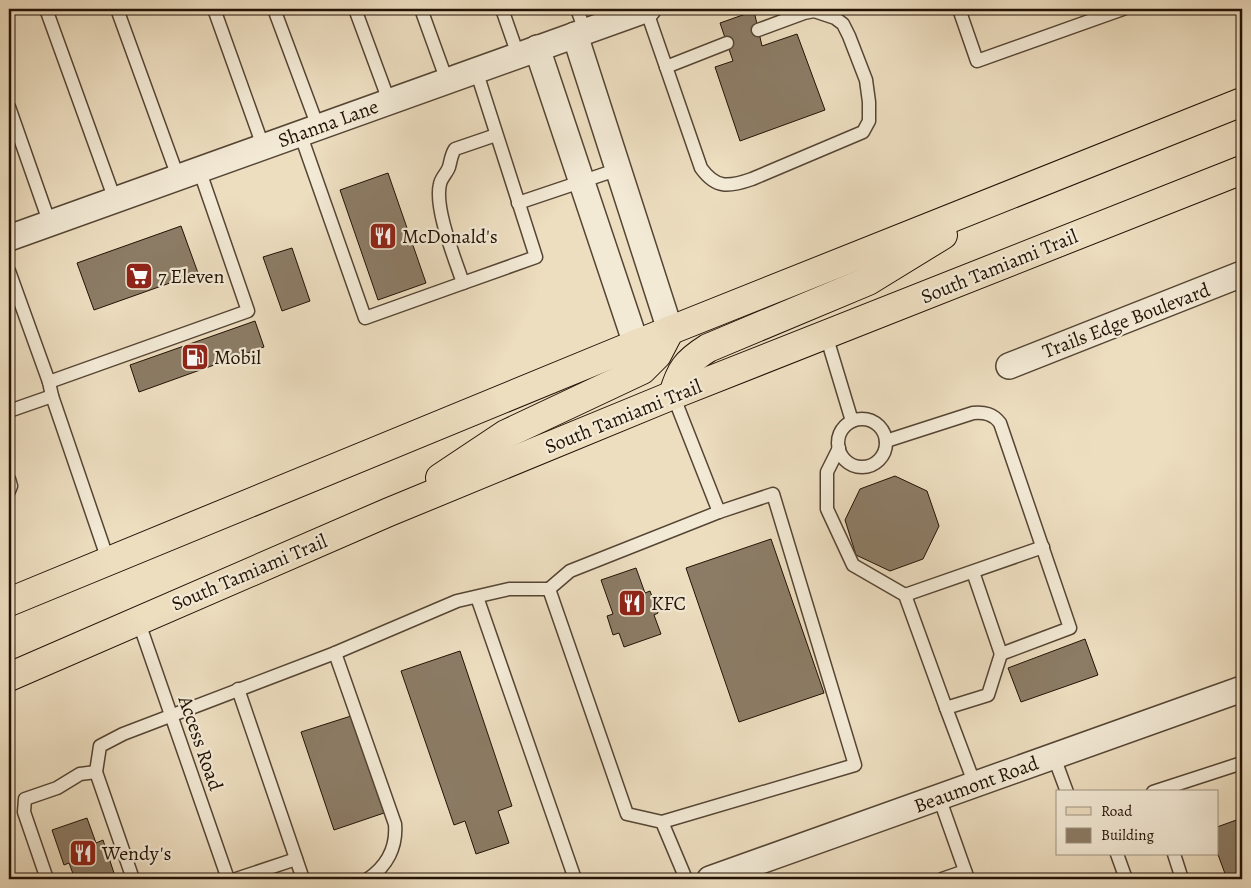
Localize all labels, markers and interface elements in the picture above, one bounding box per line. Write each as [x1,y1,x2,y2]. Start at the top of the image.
street label: Shanna Lane [274,93,382,154]
restaurant icon: McDonald's [368,221,398,251]
place label: McDonald's [402,223,498,250]
street label: South Tamiami Trail [917,223,1082,310]
supermarket icon: 7 Eleven [124,261,154,291]
place label: 7 Eleven [158,263,225,290]
street label: Trails Edge Boulevard [1039,276,1214,365]
fuel station icon: Mobil [180,342,210,372]
place label: Mobil [214,344,261,371]
street label: South Tamiami Trail [541,373,706,460]
street label: South Tamiami Trail [167,527,331,617]
restaurant icon: KFC [617,588,647,618]
place label: KFC [651,590,686,617]
street label: Access Road [171,691,229,794]
street label: Beaumont Road [910,749,1042,819]
legend [1056,790,1218,856]
text: Road [1101,801,1133,821]
text: Building [1101,825,1154,845]
restaurant icon: Wendy's [68,838,98,868]
place label: Wendy's [101,840,171,867]

